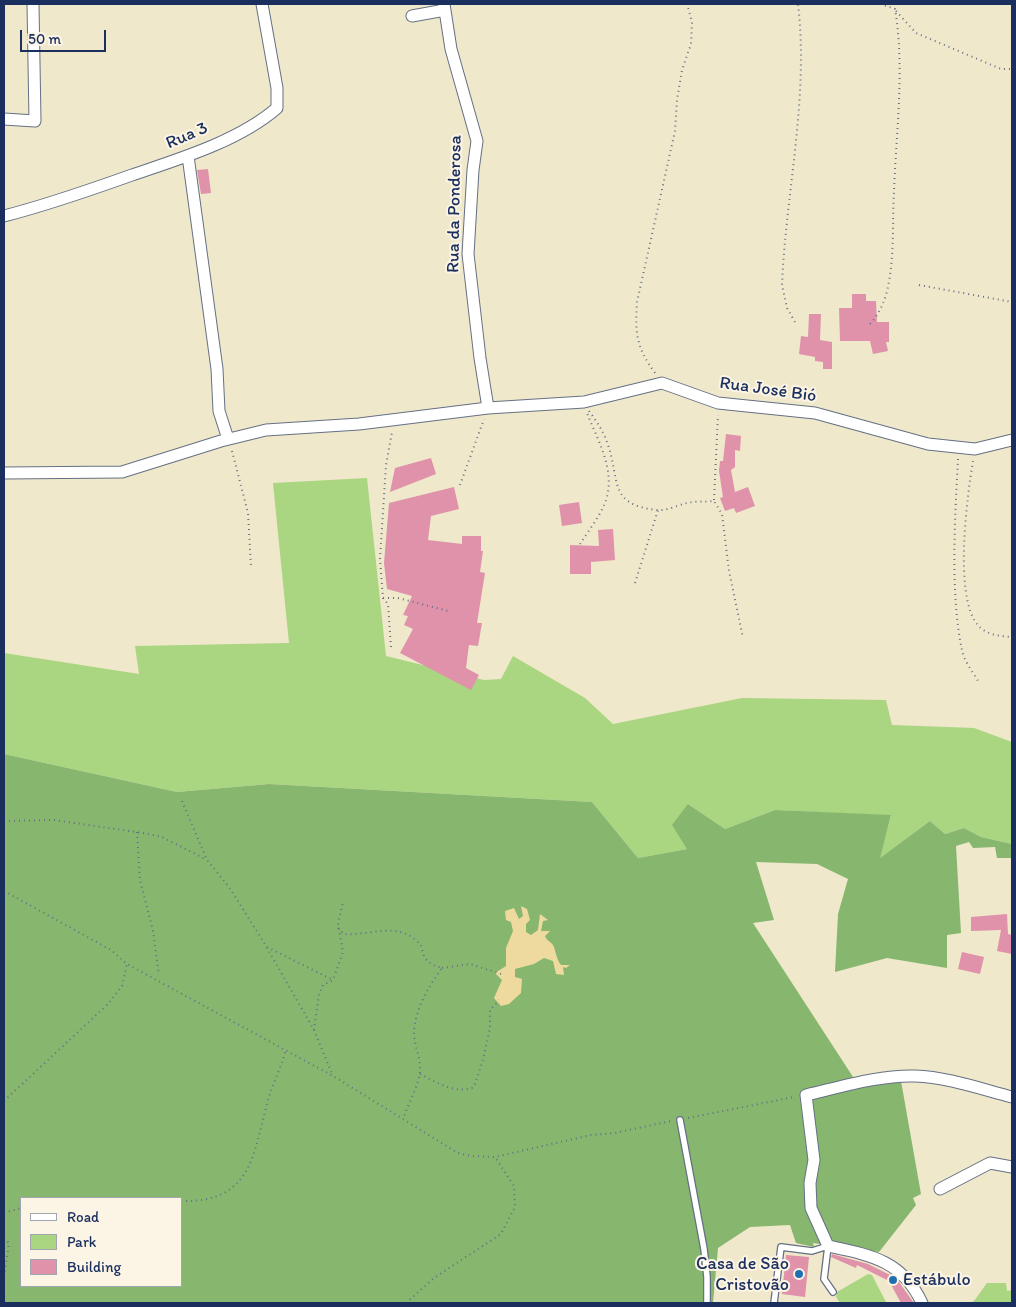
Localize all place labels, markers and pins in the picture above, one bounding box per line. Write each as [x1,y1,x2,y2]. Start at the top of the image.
place label: Casa de São Cristovão [696,1253,789,1296]
marker: Casa de São Cristovão [793,1268,805,1280]
place label: Estábulo [903,1269,971,1291]
marker: Estábulo [887,1274,899,1286]

